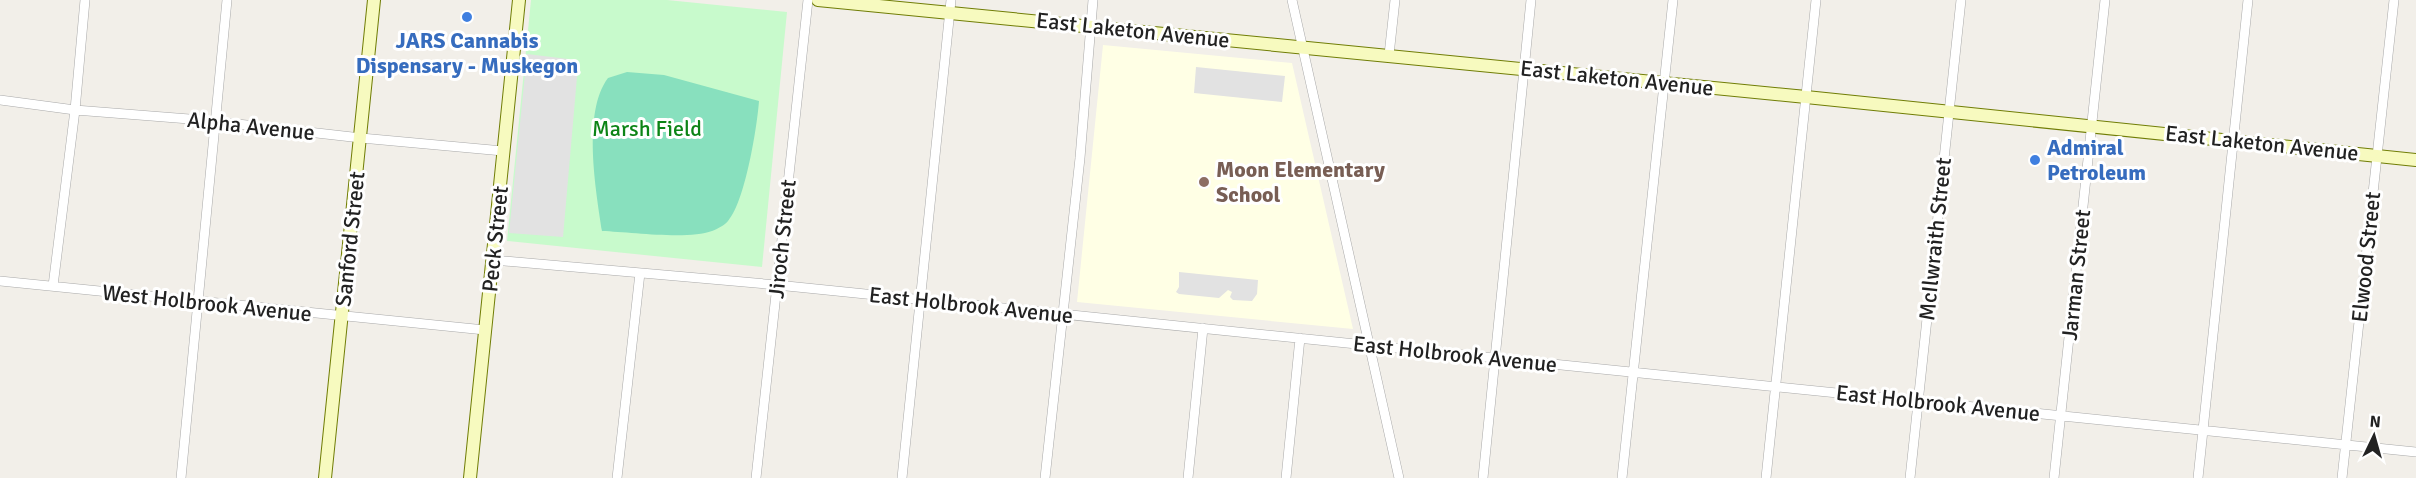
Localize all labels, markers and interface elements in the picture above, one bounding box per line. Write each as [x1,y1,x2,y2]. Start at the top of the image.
street label: East Laketon Avenue [1035,6,1231,54]
marker: JARS Cannabis Dispensary - Muskegon [460,10,474,24]
place label: JARS Cannabis Dispensary - Muskegon [356,27,578,79]
street label: East Laketon Avenue [1519,54,1715,102]
street label: Alpha Avenue [186,106,316,146]
park label: Marsh Field [592,115,702,142]
street label: East Laketon Avenue [2164,119,2360,167]
place label: Admiral Petroleum [2047,134,2146,186]
marker: Admiral Petroleum [2028,153,2042,167]
place label: Moon Elementary School [1216,156,1385,208]
street label: McIlwraith Street [1913,156,1957,322]
street label: Sanford Street [329,170,371,308]
marker: Moon Elementary School [1197,175,1211,189]
street label: Jiroch Street [762,178,802,300]
street label: Peck Street [476,184,514,293]
street label: Elwood Street [2346,190,2386,324]
street label: Jarman Street [2056,208,2096,342]
street label: West Holbrook Avenue [101,279,313,327]
street label: East Holbrook Avenue [868,281,1074,329]
street label: East Holbrook Avenue [1352,330,1558,378]
street label: East Holbrook Avenue [1835,379,2041,427]
north arrow [2344,406,2404,466]
text: N [2369,412,2382,433]

